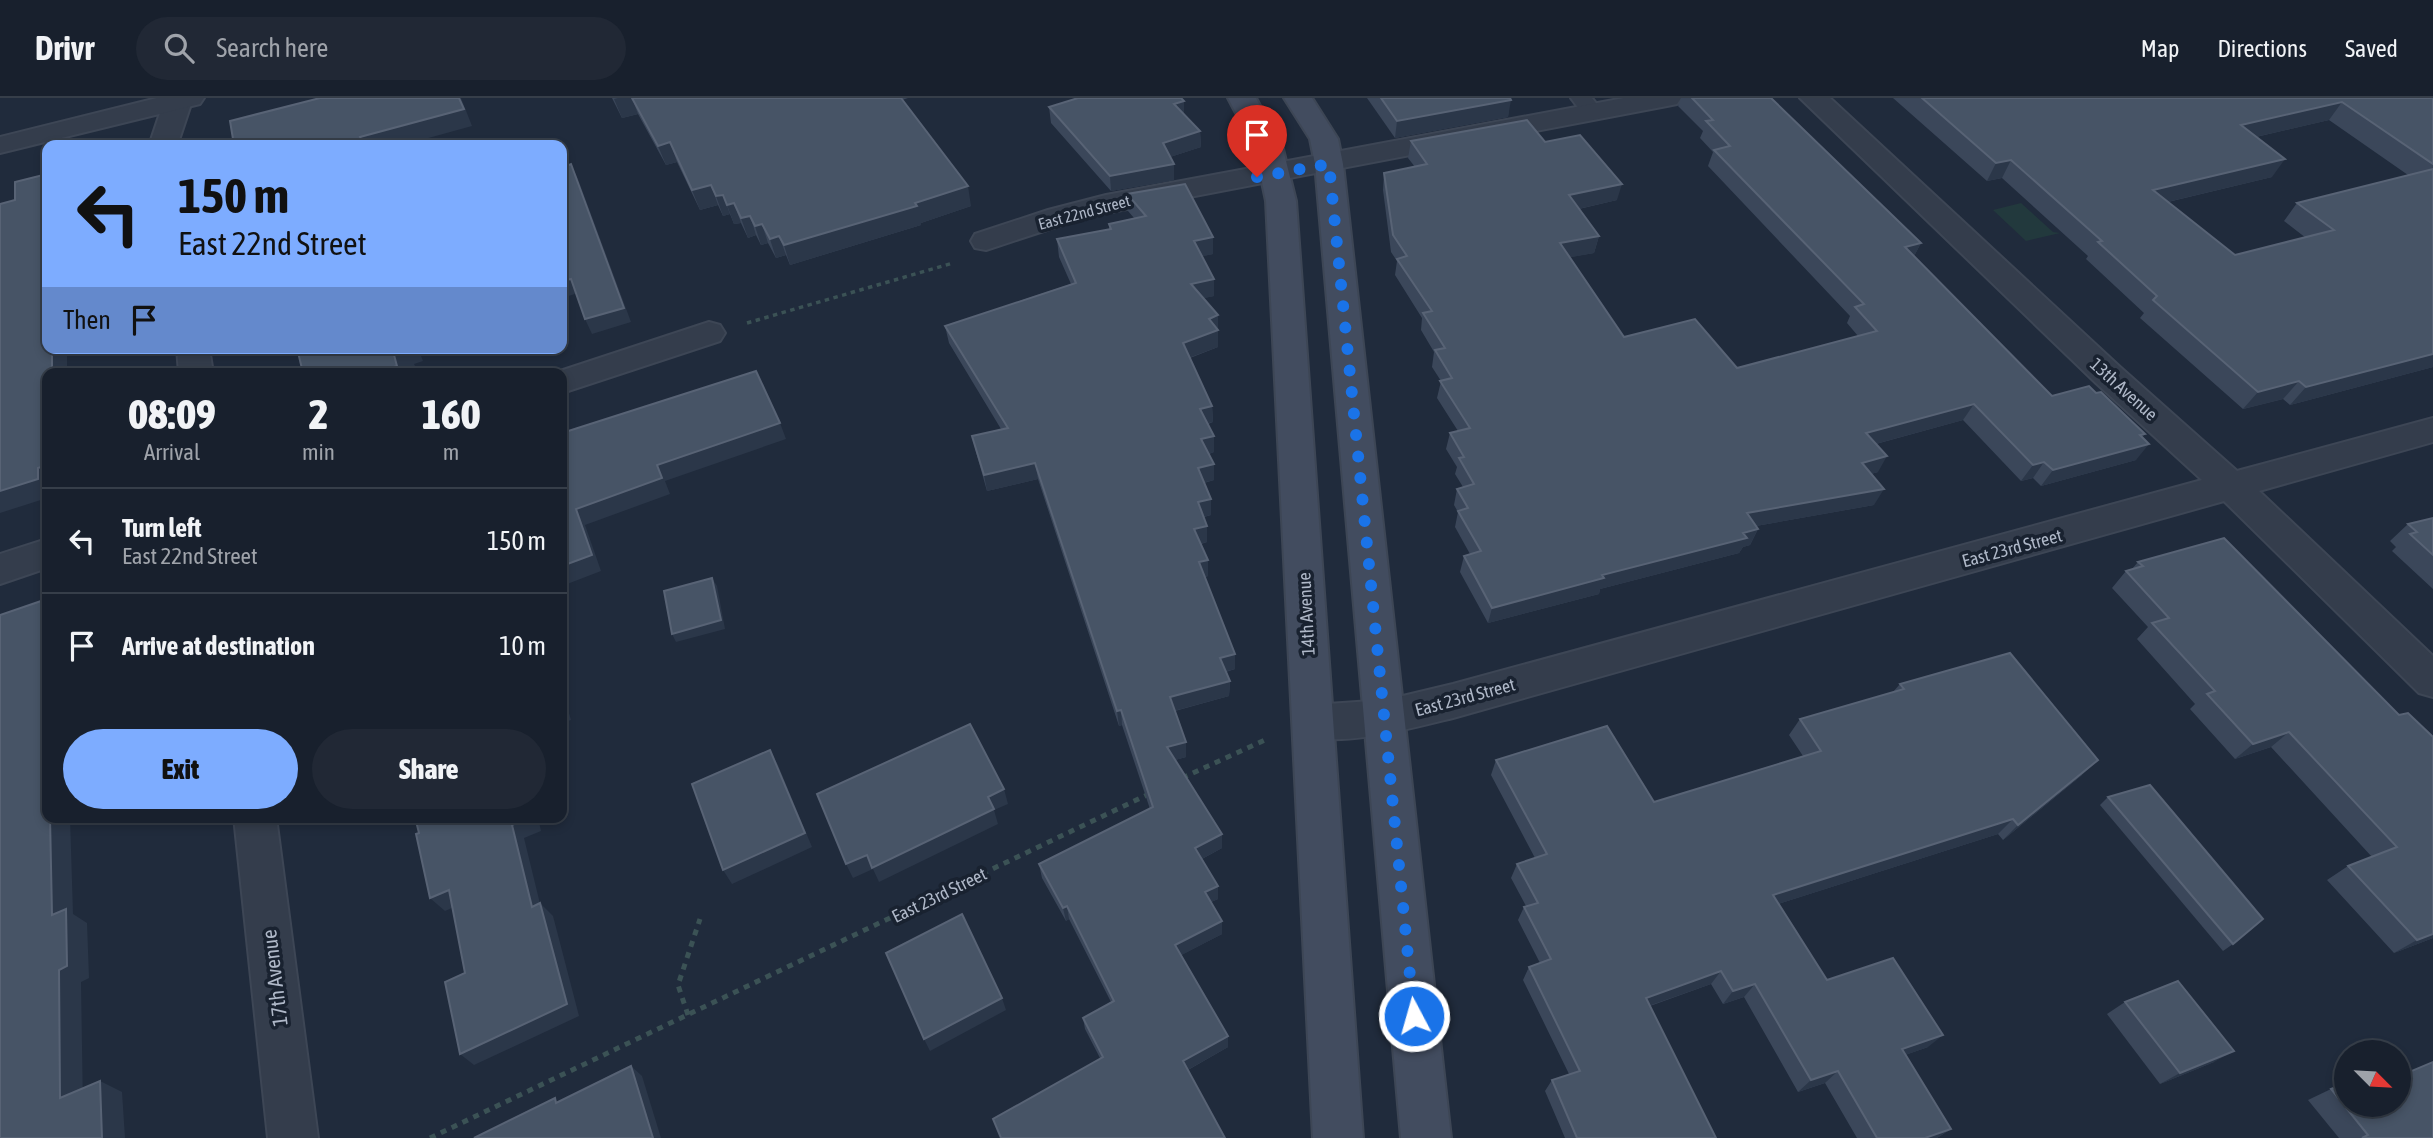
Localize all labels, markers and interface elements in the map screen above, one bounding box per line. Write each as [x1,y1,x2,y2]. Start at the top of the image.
search box [136,17,626,80]
text: Drivr [35,29,94,67]
icon: search [160,29,198,67]
text: Search here [216,33,328,63]
text: Map [2141,35,2179,62]
text: Directions [2217,35,2307,62]
text: Saved [2345,35,2398,62]
pin [1227,105,1287,177]
icon: arrive [1238,116,1276,154]
text: 150 m [178,167,289,223]
icon: left [63,168,154,259]
street label: East 22nd Street [1036,191,1132,233]
text: East 22nd Street [178,225,367,262]
icon: arrive [125,301,163,339]
text: Then [63,305,111,335]
street label: 13th Avenue [2086,353,2162,425]
text: 08:09 [128,390,216,438]
text: 2 [309,390,328,438]
text: 160 [421,390,481,438]
text: Arrival [144,439,200,465]
text: min [302,439,335,465]
text: m [443,439,459,465]
text: Turn left [122,513,202,543]
icon: left [63,522,101,560]
street label: East 23rd Street [1960,525,2064,571]
text: 150 m [487,526,546,556]
text: East 22nd Street [122,543,258,569]
street label: 14th Avenue [1293,572,1319,656]
icon: arrive [63,627,101,665]
text: Arrive at destination [122,631,315,661]
text: 10 m [499,631,546,661]
street label: East 23rd Street [1413,674,1517,720]
button: Exit [63,729,298,809]
button: Share [312,729,546,809]
street label: East 23rd Street [888,863,990,927]
street label: 17th Avenue [256,928,292,1028]
position arrow [1377,979,1451,1053]
north arrow [2334,1040,2412,1116]
map controls [2334,1040,2411,1117]

